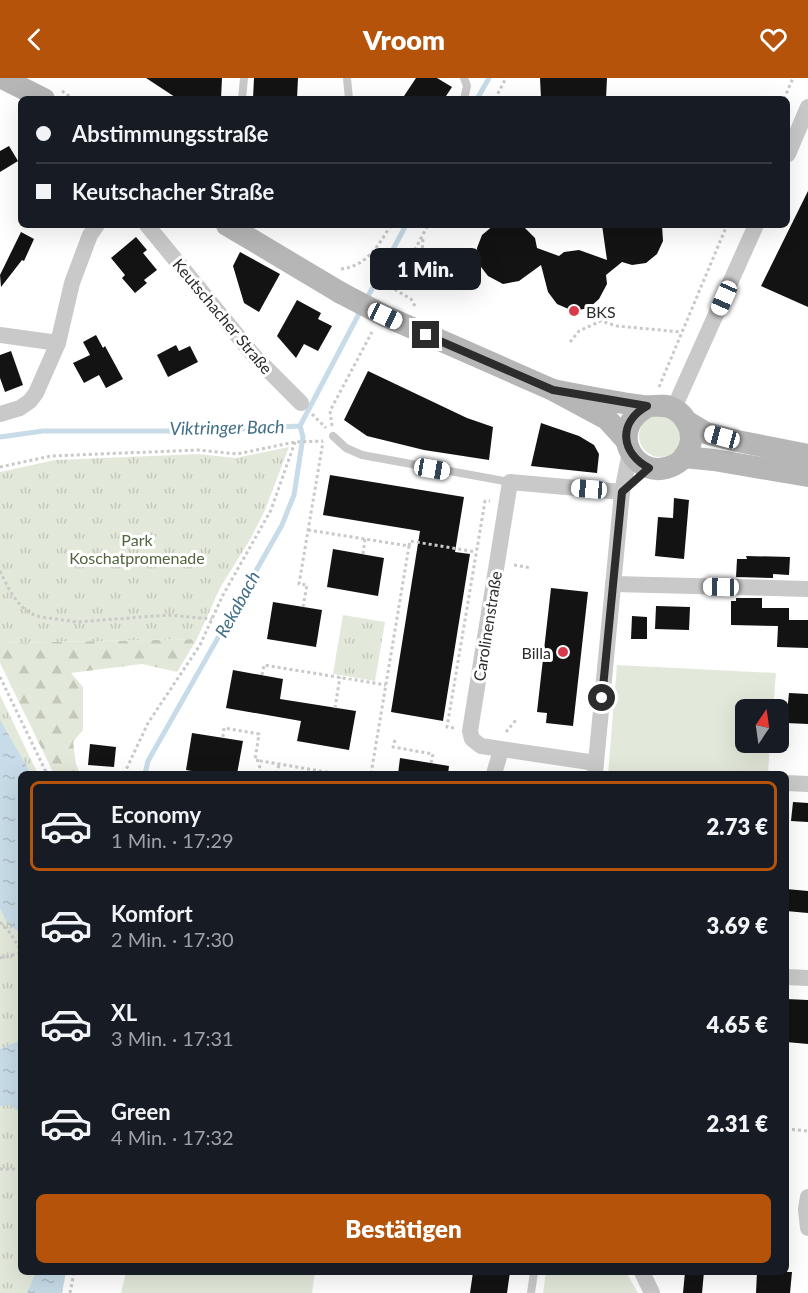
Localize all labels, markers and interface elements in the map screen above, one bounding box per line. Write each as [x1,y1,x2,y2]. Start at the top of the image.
icon: back [18,23,51,56]
text: Vroom [363,23,445,56]
icon: heart [757,23,790,56]
text: Abstimmungsstraße [72,120,269,147]
text: Keutschacher Straße [72,178,274,205]
callout: 1 Min. [370,248,482,290]
street label: Keutschacher Straße [169,255,277,377]
text: 1 Min. [397,257,454,281]
car [708,278,740,318]
car [365,300,405,332]
place label: BKS [586,302,616,321]
marker: BKS [567,304,581,318]
route end [412,321,439,348]
water label: Viktringer Bach [169,415,285,439]
car [702,424,742,450]
car [413,457,451,481]
car [570,478,608,500]
park label: Park Koschatpromenade [69,530,205,567]
water label: Rekabach [210,567,264,641]
street label: Carolinenstraße [469,570,505,682]
car [703,578,739,596]
place label: Billa [521,643,551,662]
marker: Billa [556,645,570,659]
route start [588,684,615,711]
north arrow [735,699,789,753]
map controls [735,699,789,753]
icon: car [39,799,93,853]
text: Economy [111,801,201,828]
text: 2.73 € [707,813,768,840]
text: 1 Min. · 17:29 [111,828,234,852]
icon: car [39,898,93,952]
text: Komfort [111,900,193,927]
text: 3.69 € [707,912,768,939]
text: 2 Min. · 17:30 [111,927,234,951]
icon: car [39,997,93,1051]
text: XL [111,999,137,1026]
text: 4.65 € [707,1011,768,1038]
text: 3 Min. · 17:31 [111,1026,234,1050]
icon: car [39,1096,93,1150]
text: Green [111,1098,171,1125]
text: 2.31 € [707,1110,768,1137]
text: 4 Min. · 17:32 [111,1125,234,1149]
button: Bestätigen [36,1194,771,1263]

